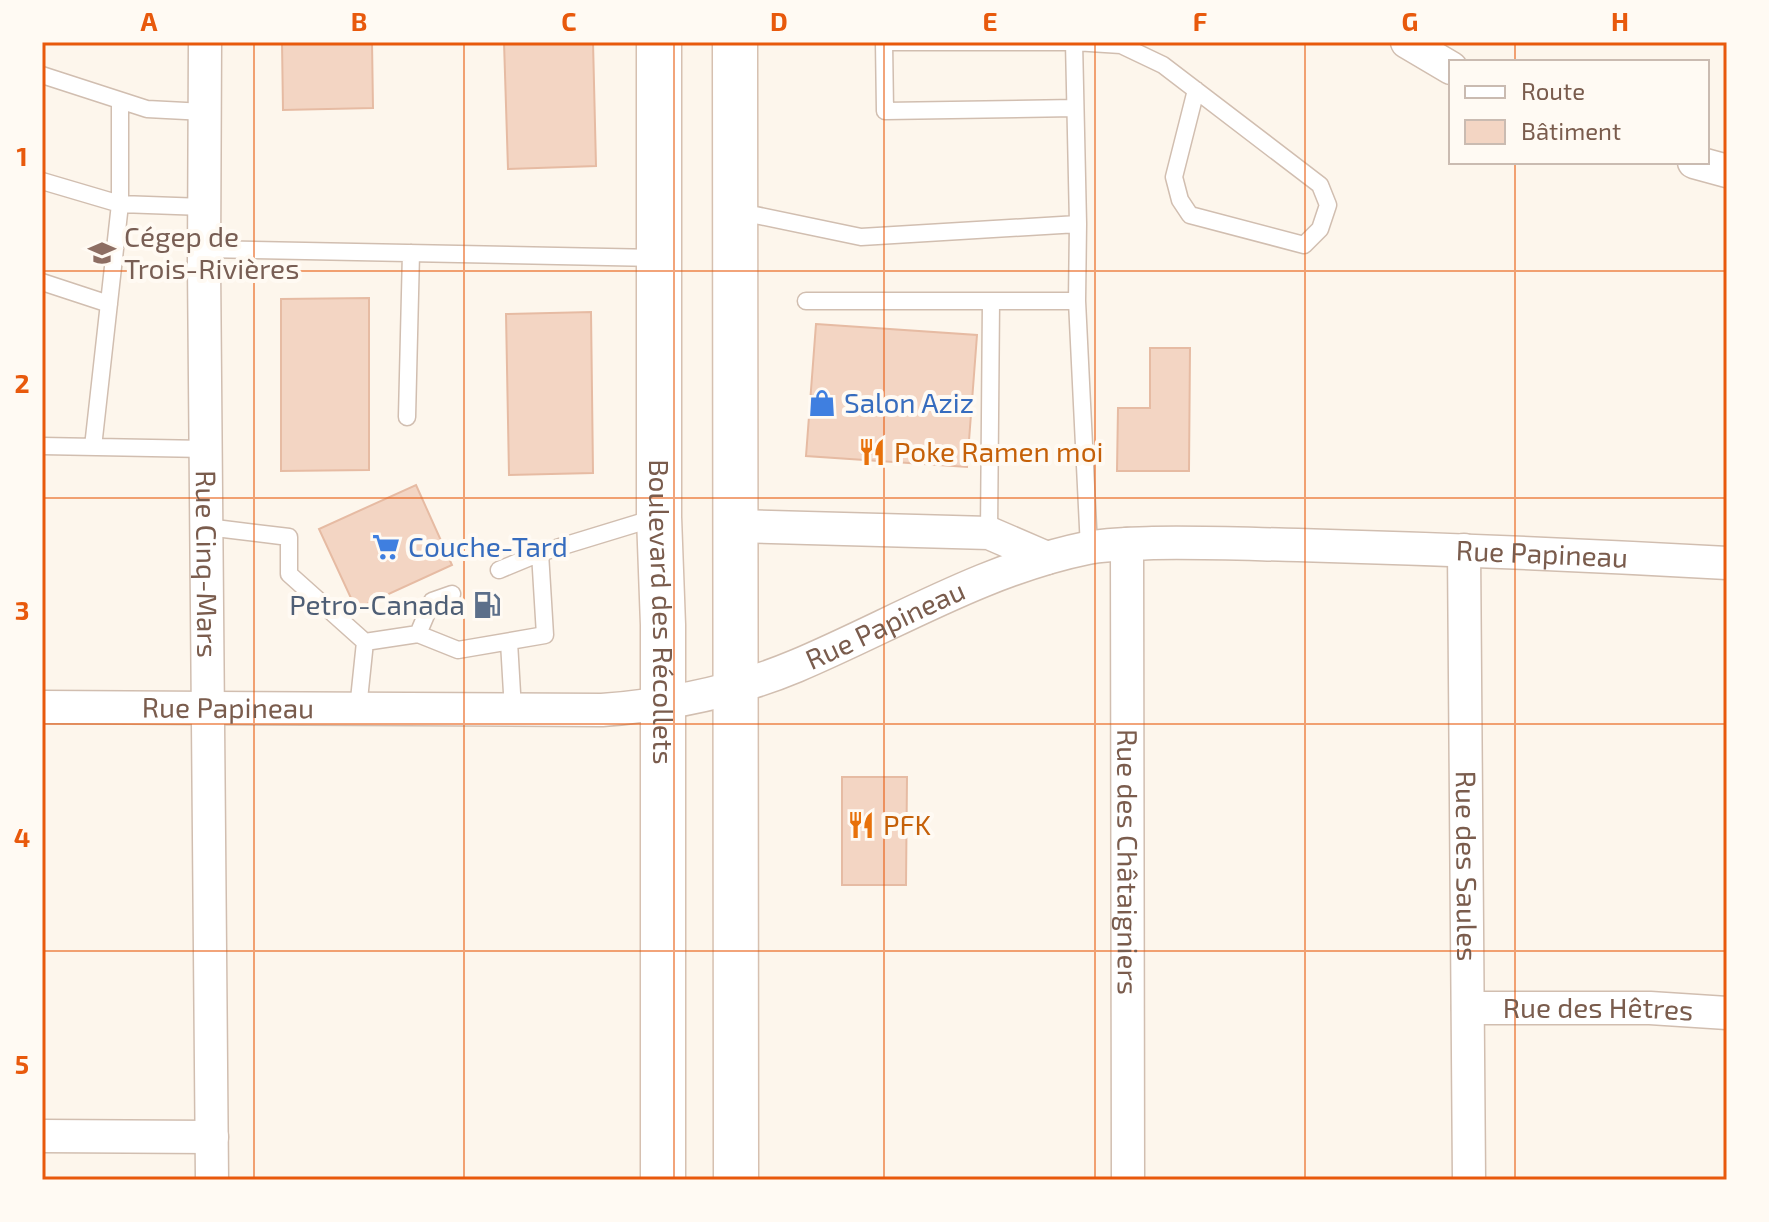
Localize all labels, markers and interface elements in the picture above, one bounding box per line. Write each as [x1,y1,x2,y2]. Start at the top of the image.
text: A [141,5,158,36]
text: B [351,5,367,36]
text: C [561,5,577,36]
text: D [770,5,788,36]
text: E [982,5,998,36]
text: F [1193,5,1207,36]
text: G [1402,5,1418,36]
text: H [1611,5,1629,36]
legend [1449,60,1709,164]
text: Route [1521,76,1585,105]
text: Bâtiment [1521,116,1621,145]
text: 1 [16,140,28,171]
place label: Cégep de Trois-Rivières [124,219,299,285]
school or university icon: Cégep de Trois-Rivières [87,238,117,268]
text: 2 [14,367,30,398]
place label: Salon Aziz [844,385,974,419]
shop icon: Salon Aziz [807,388,837,418]
place label: Poke Ramen moi [894,434,1104,468]
restaurant icon: Poke Ramen moi [857,437,887,467]
street label: Boulevard des Récollets [643,459,681,765]
street label: Rue Cinq-Mars [190,470,225,658]
place label: Couche-Tard [408,529,568,563]
supermarket icon: Couche-Tard [371,532,401,562]
street label: Rue Papineau [1455,532,1629,574]
street label: Rue Papineau [800,572,970,676]
place label: Petro-Canada [289,587,465,621]
fuel station icon: Petro-Canada [472,590,502,620]
text: 3 [15,594,29,625]
street label: Rue Papineau [142,690,314,724]
street label: Rue des Châtaigniers [1111,729,1146,995]
street label: Rue des Saules [1450,770,1485,962]
place label: PFK [883,807,932,841]
restaurant icon: PFK [846,810,876,840]
text: 4 [14,821,30,852]
street label: Rue des Hêtres [1503,990,1694,1027]
text: 5 [15,1048,29,1079]

